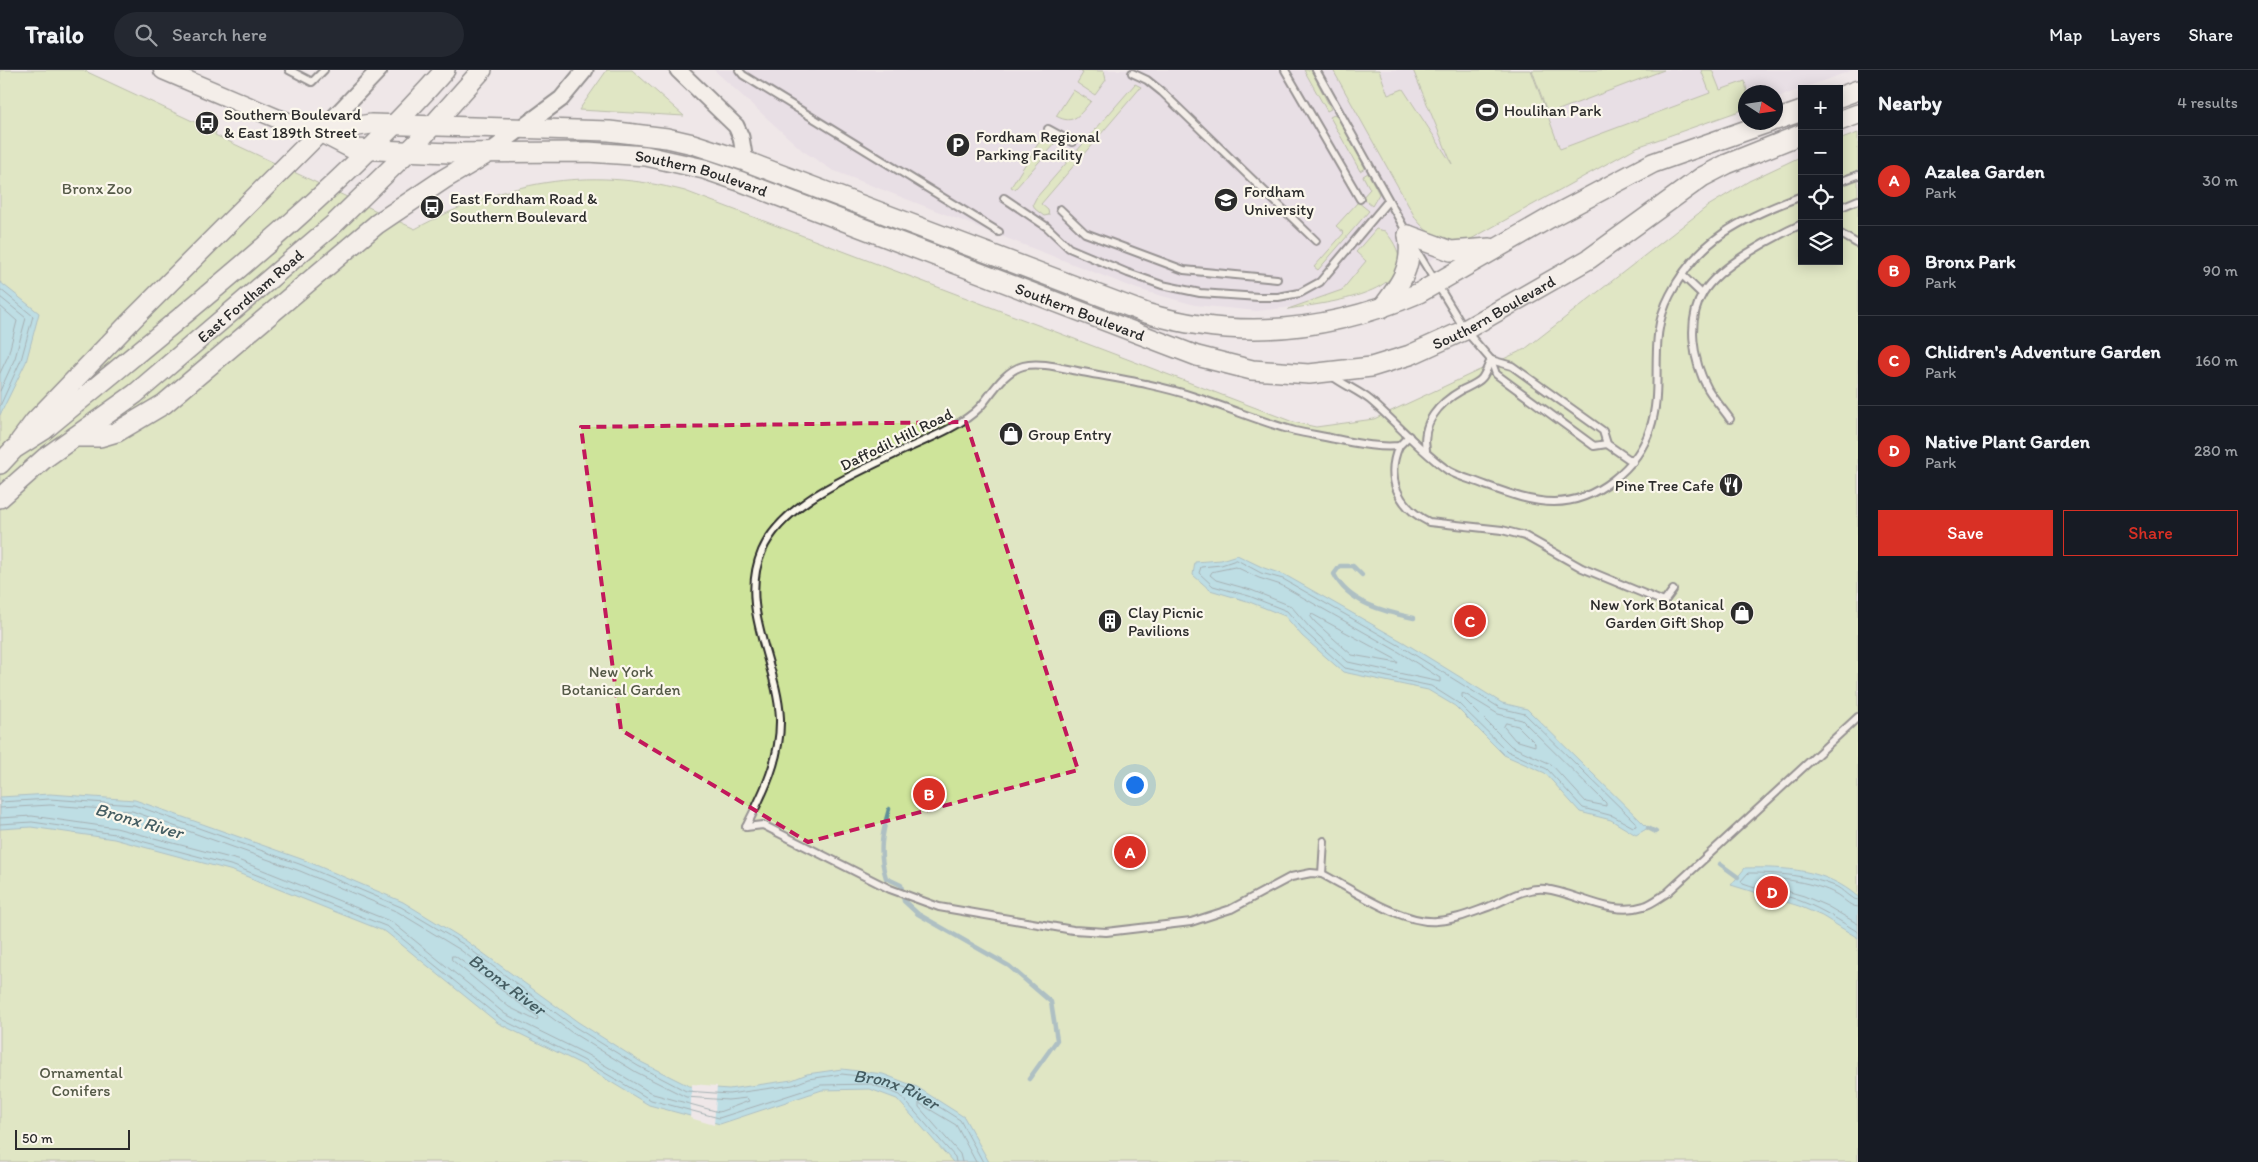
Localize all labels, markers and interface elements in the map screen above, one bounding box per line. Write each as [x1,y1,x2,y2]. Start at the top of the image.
search box [114,12,464,57]
text: Trailo [25,20,84,49]
icon: search [132,21,160,49]
text: Search here [172,23,267,46]
text: Map [2049,24,2082,46]
text: Layers [2110,24,2160,46]
text: Share [2188,24,2233,46]
north arrow [1738,85,1783,130]
map controls [1798,85,1843,265]
button: + [1798,85,1843,130]
text: Nearby [1878,90,1942,115]
text: 4 results [2177,93,2238,112]
sports icon: Houlihan Park [1474,97,1500,123]
place label: Houlihan Park [1504,101,1601,120]
place label: Southern Boulevard & East 189th Street [224,105,361,142]
bus stop icon: Southern Boulevard & East 189th Street [194,110,220,136]
place label: Fordham Regional Parking Facility [976,127,1100,164]
button: − [1798,130,1843,175]
parking icon: Fordham Regional Parking Facility [945,132,971,158]
street label: Southern Boulevard [634,146,770,201]
text: Azalea Garden [1925,160,2045,183]
text: A [1889,171,1899,190]
text: 30 m [2202,171,2238,190]
button: locate [1798,175,1843,220]
park label: Bronx Zoo [62,179,132,198]
place label: Fordham University [1244,182,1314,219]
text: Park [1925,183,1956,202]
school or university icon: Fordham University [1213,187,1239,213]
place label: East Fordham Road & Southern Boulevard [450,189,598,226]
bus stop icon: East Fordham Road & Southern Boulevard [419,194,445,220]
button: layers [1798,220,1843,265]
street label: East Fordham Road [193,245,307,347]
text: Bronx Park [1925,250,2016,273]
text: B [1889,261,1899,280]
text: 90 m [2203,261,2238,280]
street label: Southern Boulevard [1429,271,1559,354]
text: Park [1925,273,1956,292]
street label: Southern Boulevard [1013,278,1148,345]
text: Chlidren's Adventure Garden [1925,340,2161,363]
text: C [1889,351,1899,370]
text: 160 m [2195,351,2238,370]
text: Park [1925,363,1956,382]
street label: Daffodil Hill Road [837,404,956,475]
shop icon: Group Entry [998,421,1024,447]
place label: Group Entry [1028,425,1112,444]
text: Native Plant Garden [1925,430,2090,453]
text: D [1889,441,1899,460]
text: 280 m [2194,441,2238,460]
text: Park [1925,453,1956,472]
restaurant icon: Pine Tree Cafe [1718,472,1744,498]
place label: Pine Tree Cafe [1615,476,1714,495]
button: Save [1878,510,2053,556]
button: Share [2063,510,2238,556]
place label: New York Botanical Garden Gift Shop [1590,595,1724,632]
shop icon: New York Botanical Garden Gift Shop [1729,600,1755,626]
pin: C [1454,602,1486,640]
place label: Clay Picnic Pavilions [1128,603,1203,640]
building icon: Clay Picnic Pavilions [1097,608,1123,634]
park label: New York Botanical Garden [561,662,681,699]
your location [1122,772,1148,798]
pin: B [913,775,945,813]
water label: Bronx River [93,798,187,845]
pin: A [1114,833,1146,871]
pin: D [1756,873,1788,911]
water label: Bronx River [464,949,552,1022]
park label: Ornamental Conifers [39,1063,123,1100]
water label: Bronx River [852,1065,945,1116]
scale bar [15,1127,130,1150]
text: 50 m [22,1130,53,1147]

